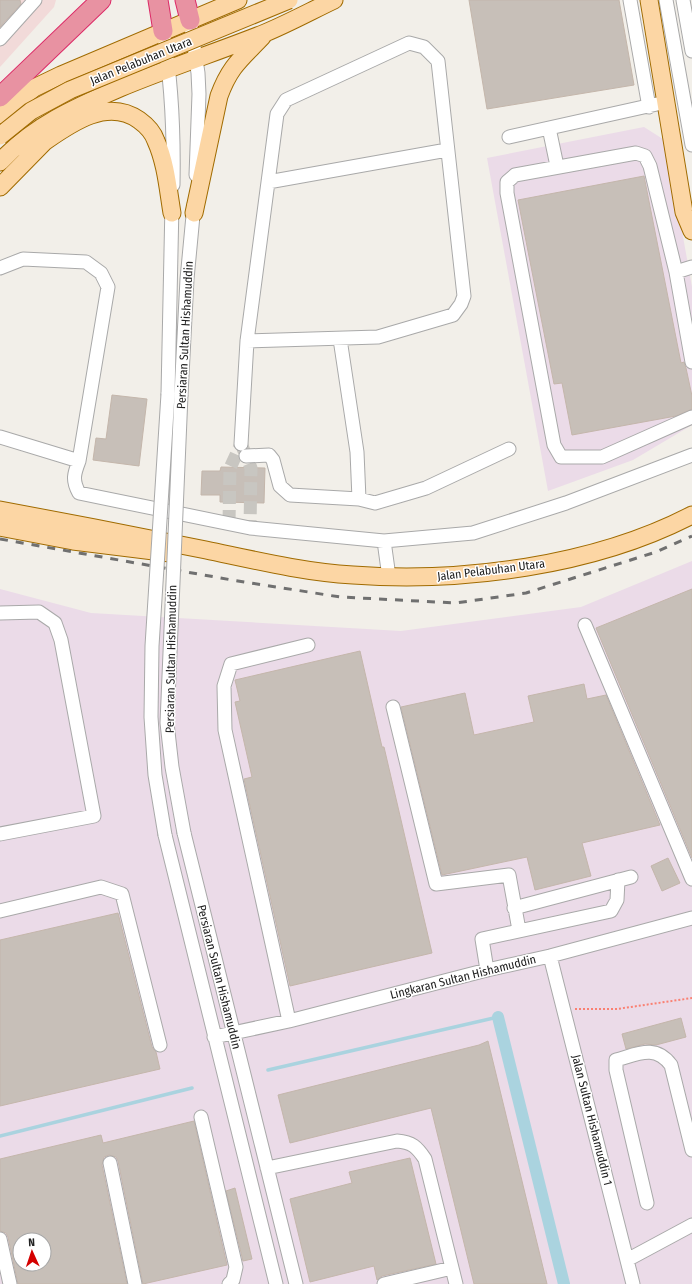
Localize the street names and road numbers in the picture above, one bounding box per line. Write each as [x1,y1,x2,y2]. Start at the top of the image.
street label: Jalan Pelabuhan Utara [88,34,194,88]
street label: Persiaran Sultan Hishamuddin [174,261,196,409]
street label: Jalan Pelabuhan Utara [436,556,546,584]
street label: Persiaran Sultan Hishamuddin [163,585,179,733]
street label: Persiaran Sultan Hishamuddin [194,903,244,1051]
street label: Lingkaran Sultan Hishamuddin [389,952,537,1002]
street label: Jalan Sultan Hishamuddin 1 [569,1053,615,1187]

